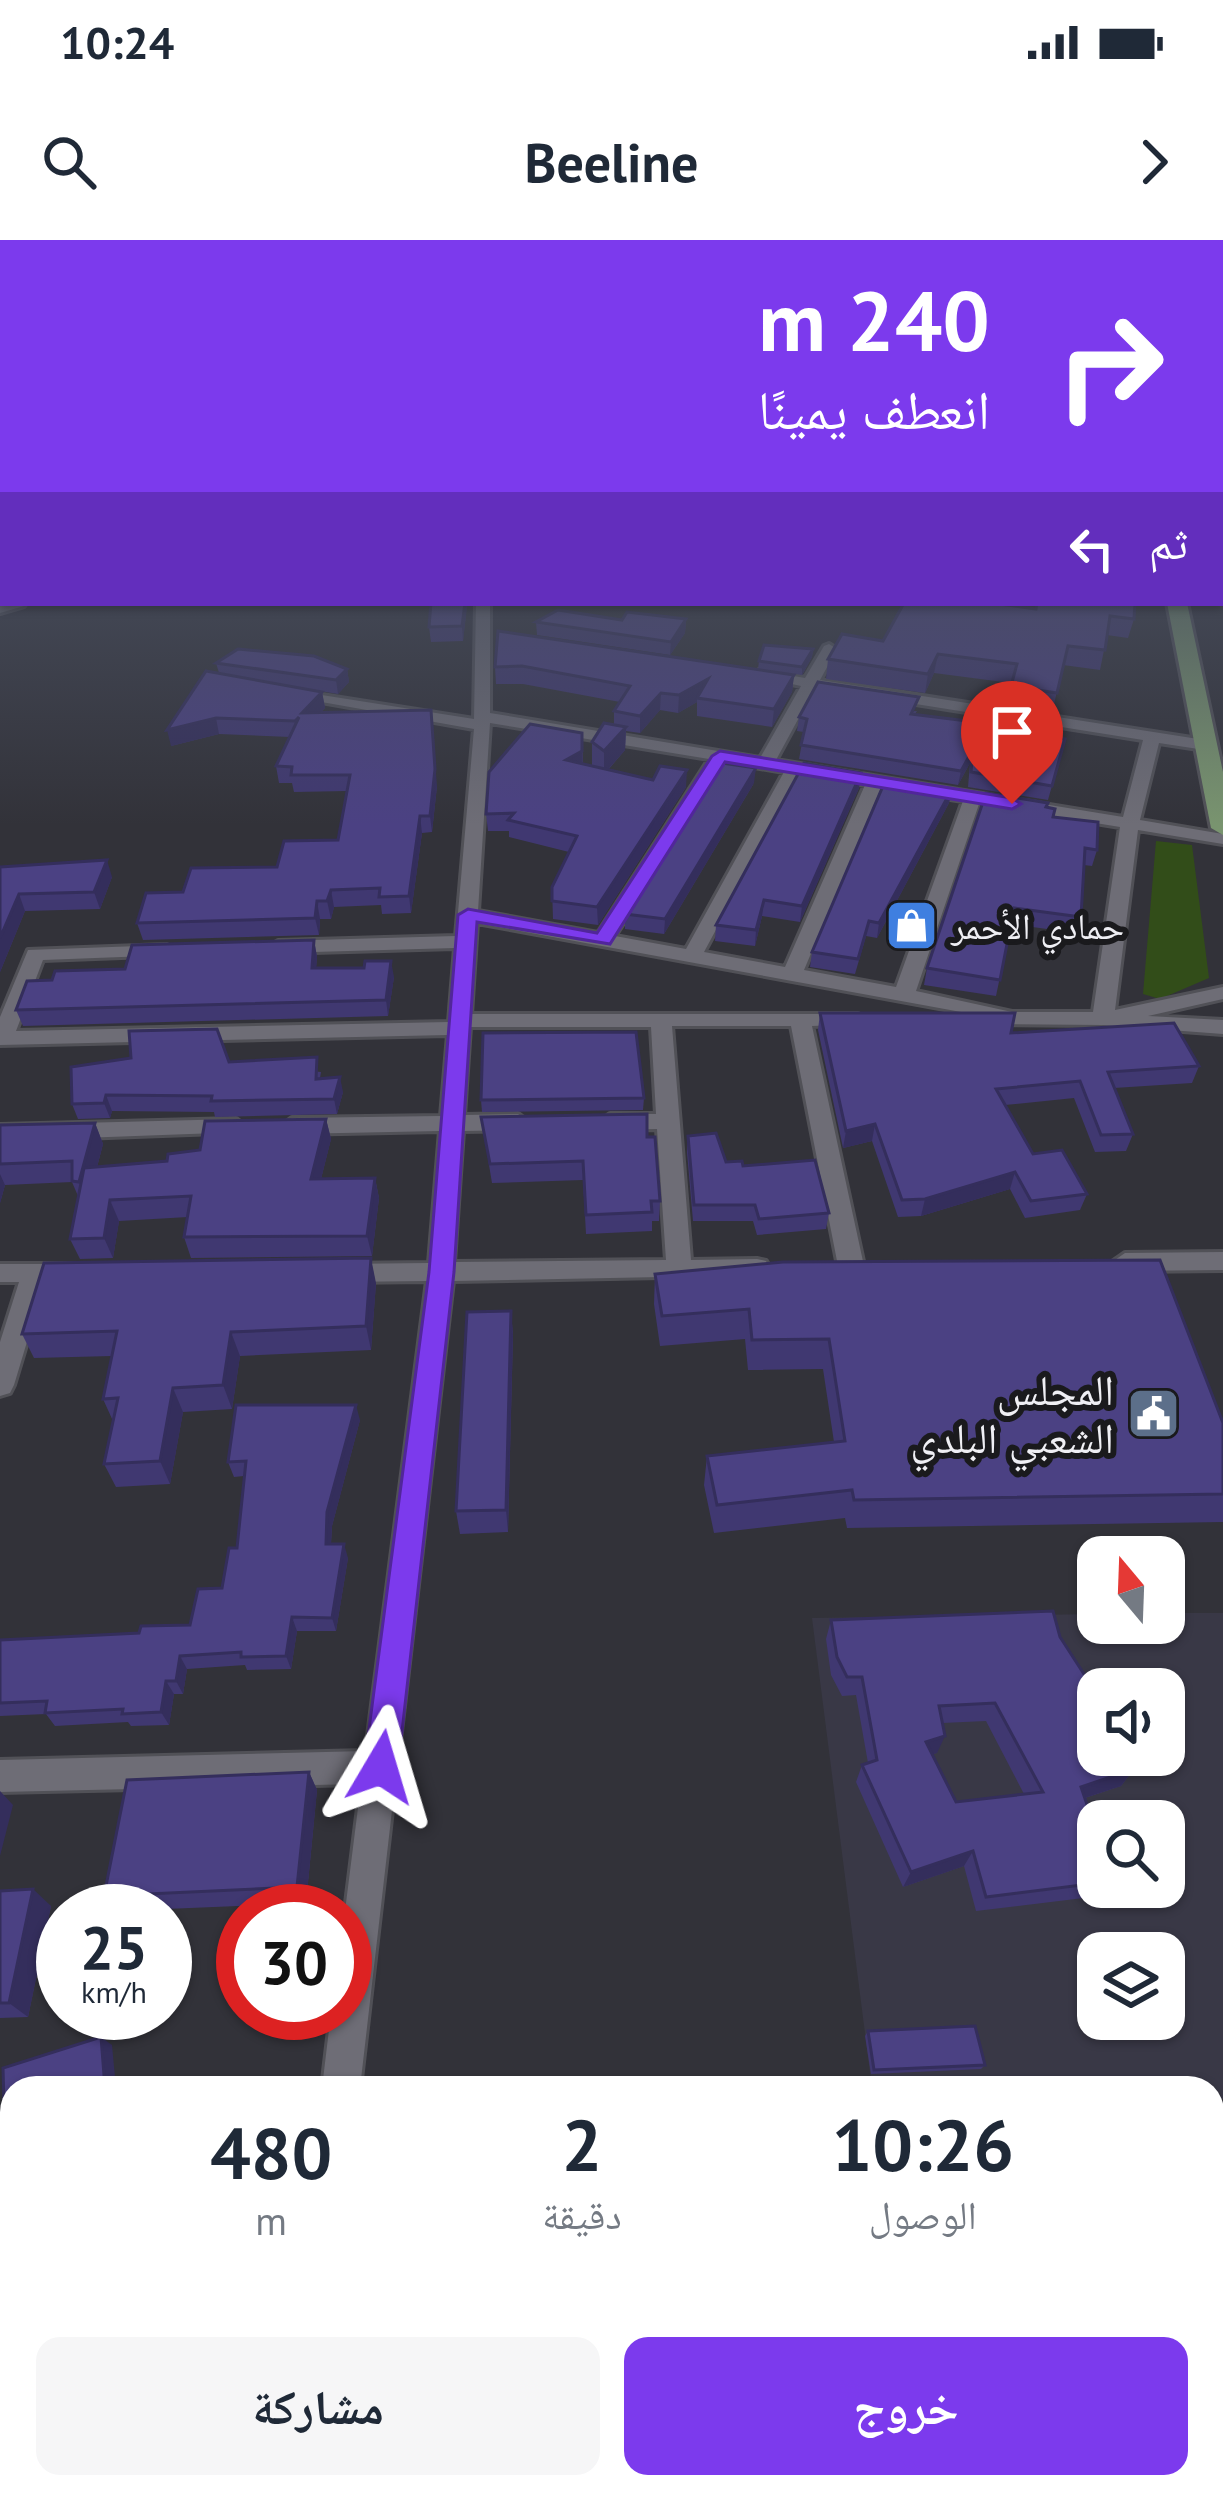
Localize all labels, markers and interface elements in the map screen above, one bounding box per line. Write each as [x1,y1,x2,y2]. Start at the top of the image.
text: 10:24 [60,13,174,71]
text: Beeline [525,127,698,197]
icon: search [36,129,102,195]
icon: forward [1121,129,1187,195]
text: 240 m [758,265,990,374]
icon: right [1032,288,1188,444]
text: انعطف يمينًا [758,374,990,444]
text: ثم [1149,513,1188,571]
icon: left [1059,516,1125,582]
pin [961,681,1063,804]
icon: arrive [979,699,1045,765]
shop icon: حمادي الأحمر [884,897,940,953]
place label: حمادي الأحمر [950,902,1124,955]
place label: المجلس الشعبي البلدي [910,1362,1114,1471]
public building icon: المجلس الشعبي البلدي [1125,1385,1181,1441]
north arrow [1077,1536,1185,1644]
map controls [1077,1536,1185,2040]
button: sound [1077,1668,1185,1776]
position arrow [318,1704,444,1830]
button: search [1077,1800,1185,1908]
speed limit sign: 30 [216,1884,372,2040]
text: 25 [80,1908,148,1986]
button: layers [1077,1932,1185,2040]
text: km/h [81,1972,147,2011]
text: 2 [562,2098,602,2191]
text: 10:26 [831,2098,1014,2191]
text: 480 [210,2106,332,2199]
text: دقيقة [542,2189,622,2240]
text: الوصول [869,2189,977,2240]
text: m [255,2195,287,2246]
button: مشاركة [36,2337,600,2475]
button: خروج [624,2337,1188,2475]

